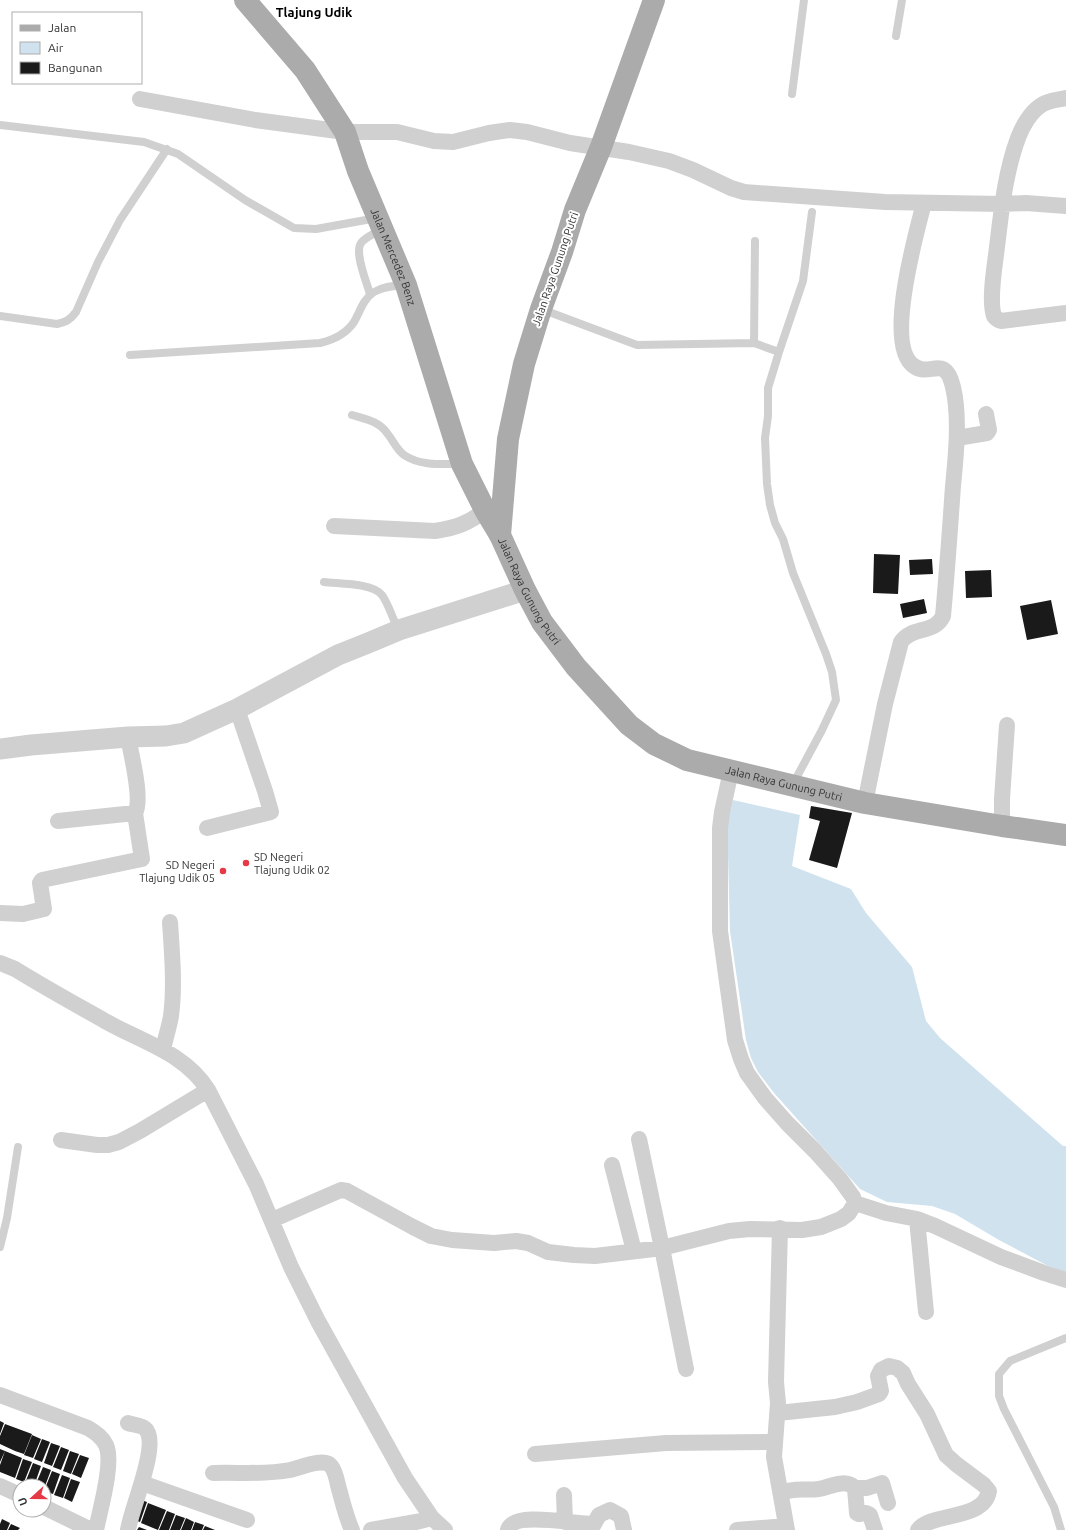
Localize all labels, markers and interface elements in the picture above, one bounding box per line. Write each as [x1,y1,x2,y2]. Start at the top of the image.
district label: Tlajung Udik [276,5,353,19]
legend [12,12,142,84]
text: Jalan [48,21,76,34]
text: Air [48,41,64,54]
text: Bangunan [48,61,102,74]
street label: Jalan Mercedez Benz [368,206,418,307]
street label: Jalan Raya Gunung Putri [530,210,580,328]
street label: Jalan Raya Gunung Putri [496,536,563,647]
street label: Jalan Raya Gunung Putri [724,763,843,803]
place label: SD Negeri Tlajung Udik 02 [254,851,330,876]
marker: SD Negeri Tlajung Udik 02 [241,858,251,868]
place label: SD Negeri Tlajung Udik 05 [139,859,215,884]
marker: SD Negeri Tlajung Udik 05 [218,866,228,876]
north arrow [12,1478,52,1518]
text: U [16,1496,30,1507]

